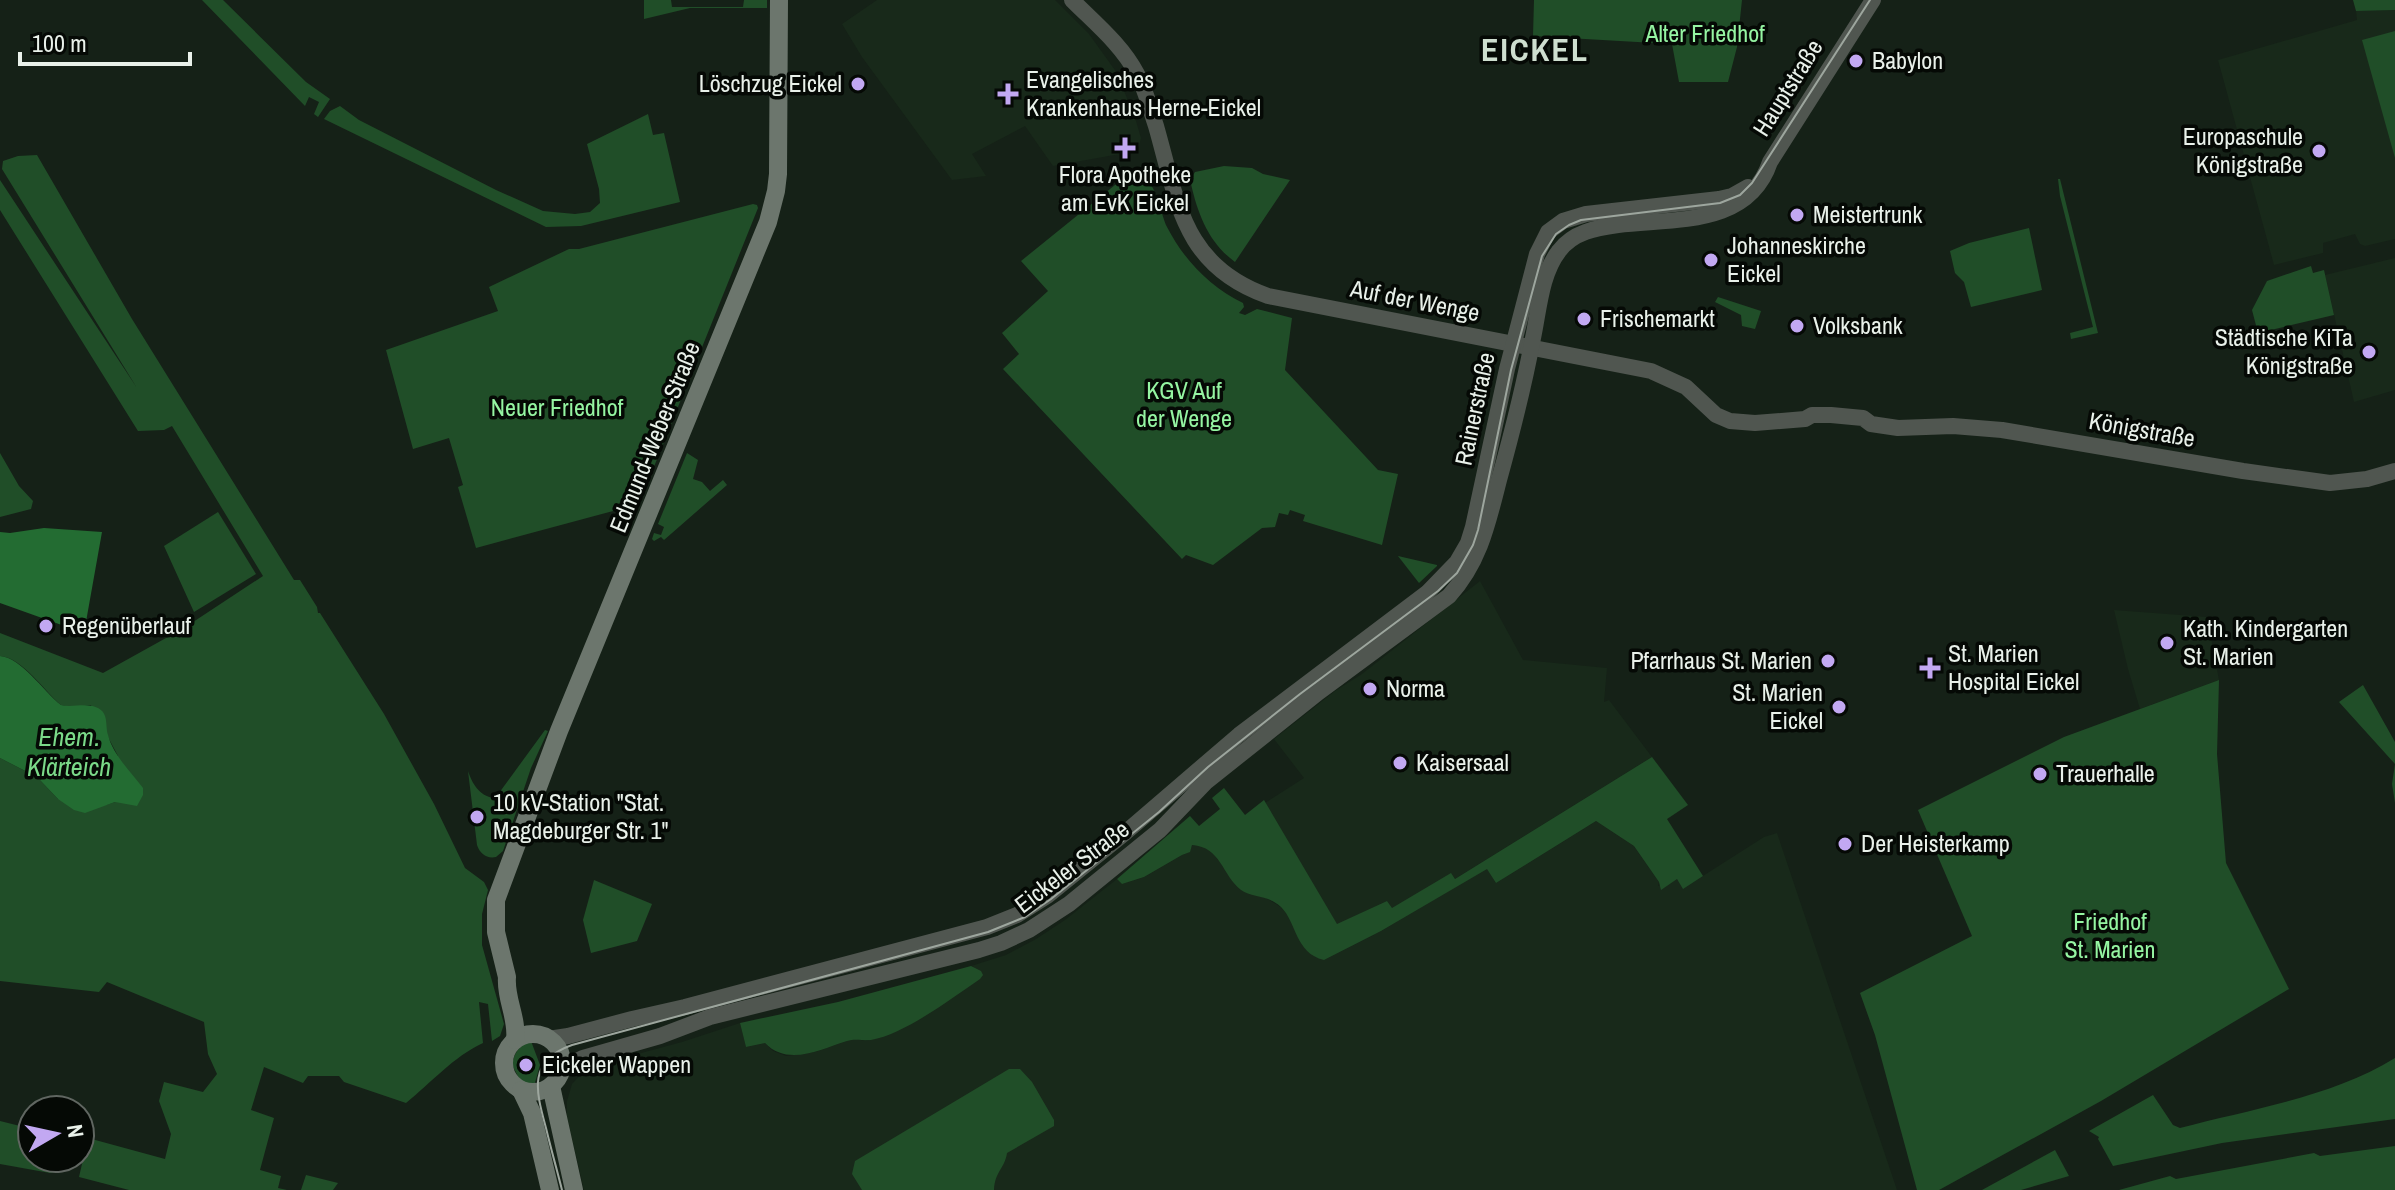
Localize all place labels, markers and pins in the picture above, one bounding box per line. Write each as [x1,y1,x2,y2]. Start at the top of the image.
place label: Babylon [1872,44,1943,76]
marker: Babylon [1847,52,1865,70]
place label: Evangelisches Krankenhaus Herne-Eickel [1026,63,1261,123]
place label: Löschzug Eickel [699,67,842,99]
marker: Löschzug Eickel [849,75,867,93]
marker: Evangelisches Krankenhaus Herne-Eickel [997,83,1019,105]
place label: Europaschule Königstraße [2183,120,2303,180]
marker: Flora Apotheke am EvK Eickel [1116,139,1134,157]
marker: Europaschule Königstraße [2310,142,2328,160]
place label: Flora Apotheke am EvK Eickel [1059,158,1191,218]
place label: Meistertrunk [1813,198,1923,230]
marker: Meistertrunk [1788,206,1806,224]
place label: Johanneskirche Eickel [1727,229,1866,289]
marker: Johanneskirche Eickel [1702,251,1720,269]
place label: Frischemarkt [1600,302,1715,334]
place label: Volksbank [1813,309,1903,341]
marker: Frischemarkt [1575,310,1593,328]
marker: Volksbank [1788,317,1806,335]
place label: Städtische KiTa Königstraße [2215,321,2353,381]
marker: Städtische KiTa Königstraße [2360,343,2378,361]
place label: Regenüberlauf [62,609,192,641]
place label: Kath. Kindergarten St. Marien [2183,612,2348,672]
marker: Regenüberlauf [37,617,55,635]
marker: Kath. Kindergarten St. Marien [2158,634,2176,652]
place label: St. Marien Hospital Eickel [1948,637,2079,697]
place label: Pfarrhaus St. Marien [1630,644,1812,676]
marker: Pfarrhaus St. Marien [1819,652,1837,670]
marker: St. Marien Hospital Eickel [1919,657,1941,679]
place label: Norma [1386,672,1445,704]
place label: St. Marien Eickel [1732,676,1823,736]
marker: Norma [1361,680,1379,698]
marker: St. Marien Eickel [1830,698,1848,716]
place label: Kaisersaal [1416,746,1509,778]
marker: Kaisersaal [1391,754,1409,772]
place label: Trauerhalle [2056,757,2155,789]
marker: Trauerhalle [2031,765,2049,783]
place label: 10 kV-Station "Stat. Magdeburger Str. 1" [493,786,668,846]
marker: 10 kV-Station "Stat. Magdeburger Str. 1" [468,808,486,826]
place label: Der Heisterkamp [1861,827,2010,859]
marker: Der Heisterkamp [1836,835,1854,853]
place label: Eickeler Wappen [542,1048,691,1080]
marker: Eickeler Wappen [517,1056,535,1074]

